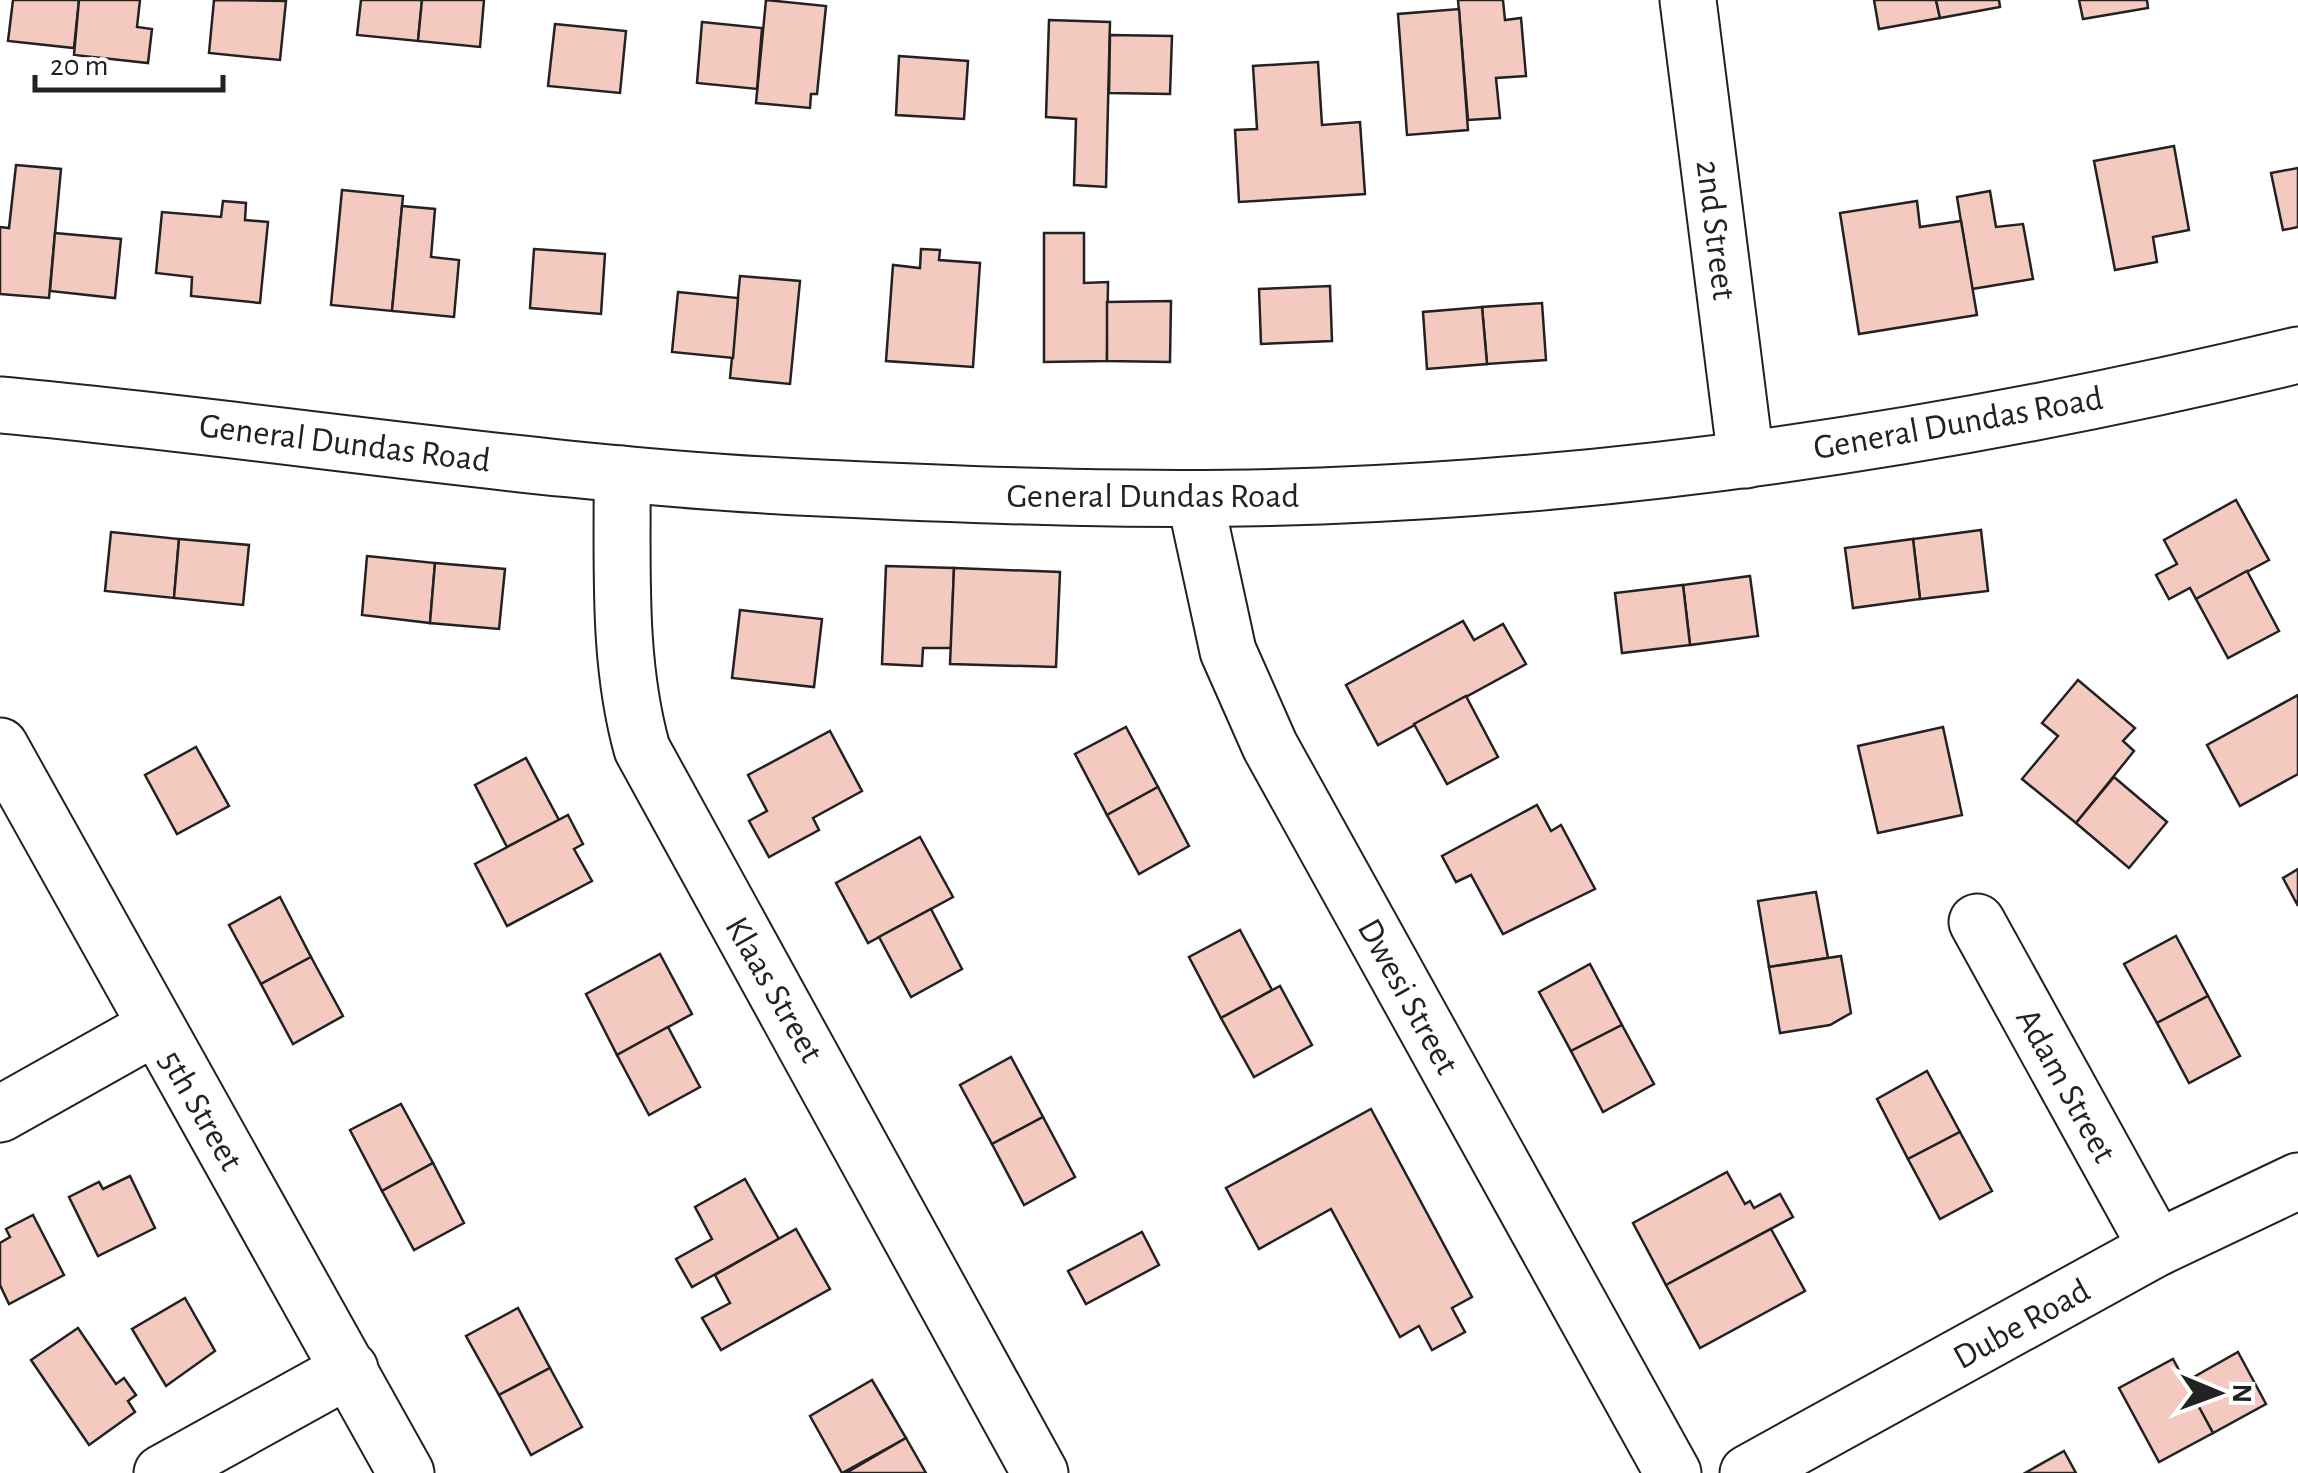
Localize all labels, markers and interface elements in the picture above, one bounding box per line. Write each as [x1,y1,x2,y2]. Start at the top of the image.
scale bar [35,30,222,92]
text: 20 m [50,51,108,81]
street label: 2nd Street [1690,158,1741,302]
street label: General Dundas Road [1811,381,2106,466]
street label: General Dundas Road [197,408,492,479]
street label: General Dundas Road [1007,479,1300,514]
street label: Klaas Street [718,911,829,1068]
street label: Dwesi Street [1351,913,1465,1080]
street label: Adam Street [2009,1003,2122,1168]
street label: 5th Street [153,1045,249,1177]
street label: Dube Road [1948,1273,2096,1376]
north arrow [2168,1343,2268,1443]
text: N [2227,1383,2255,1403]

